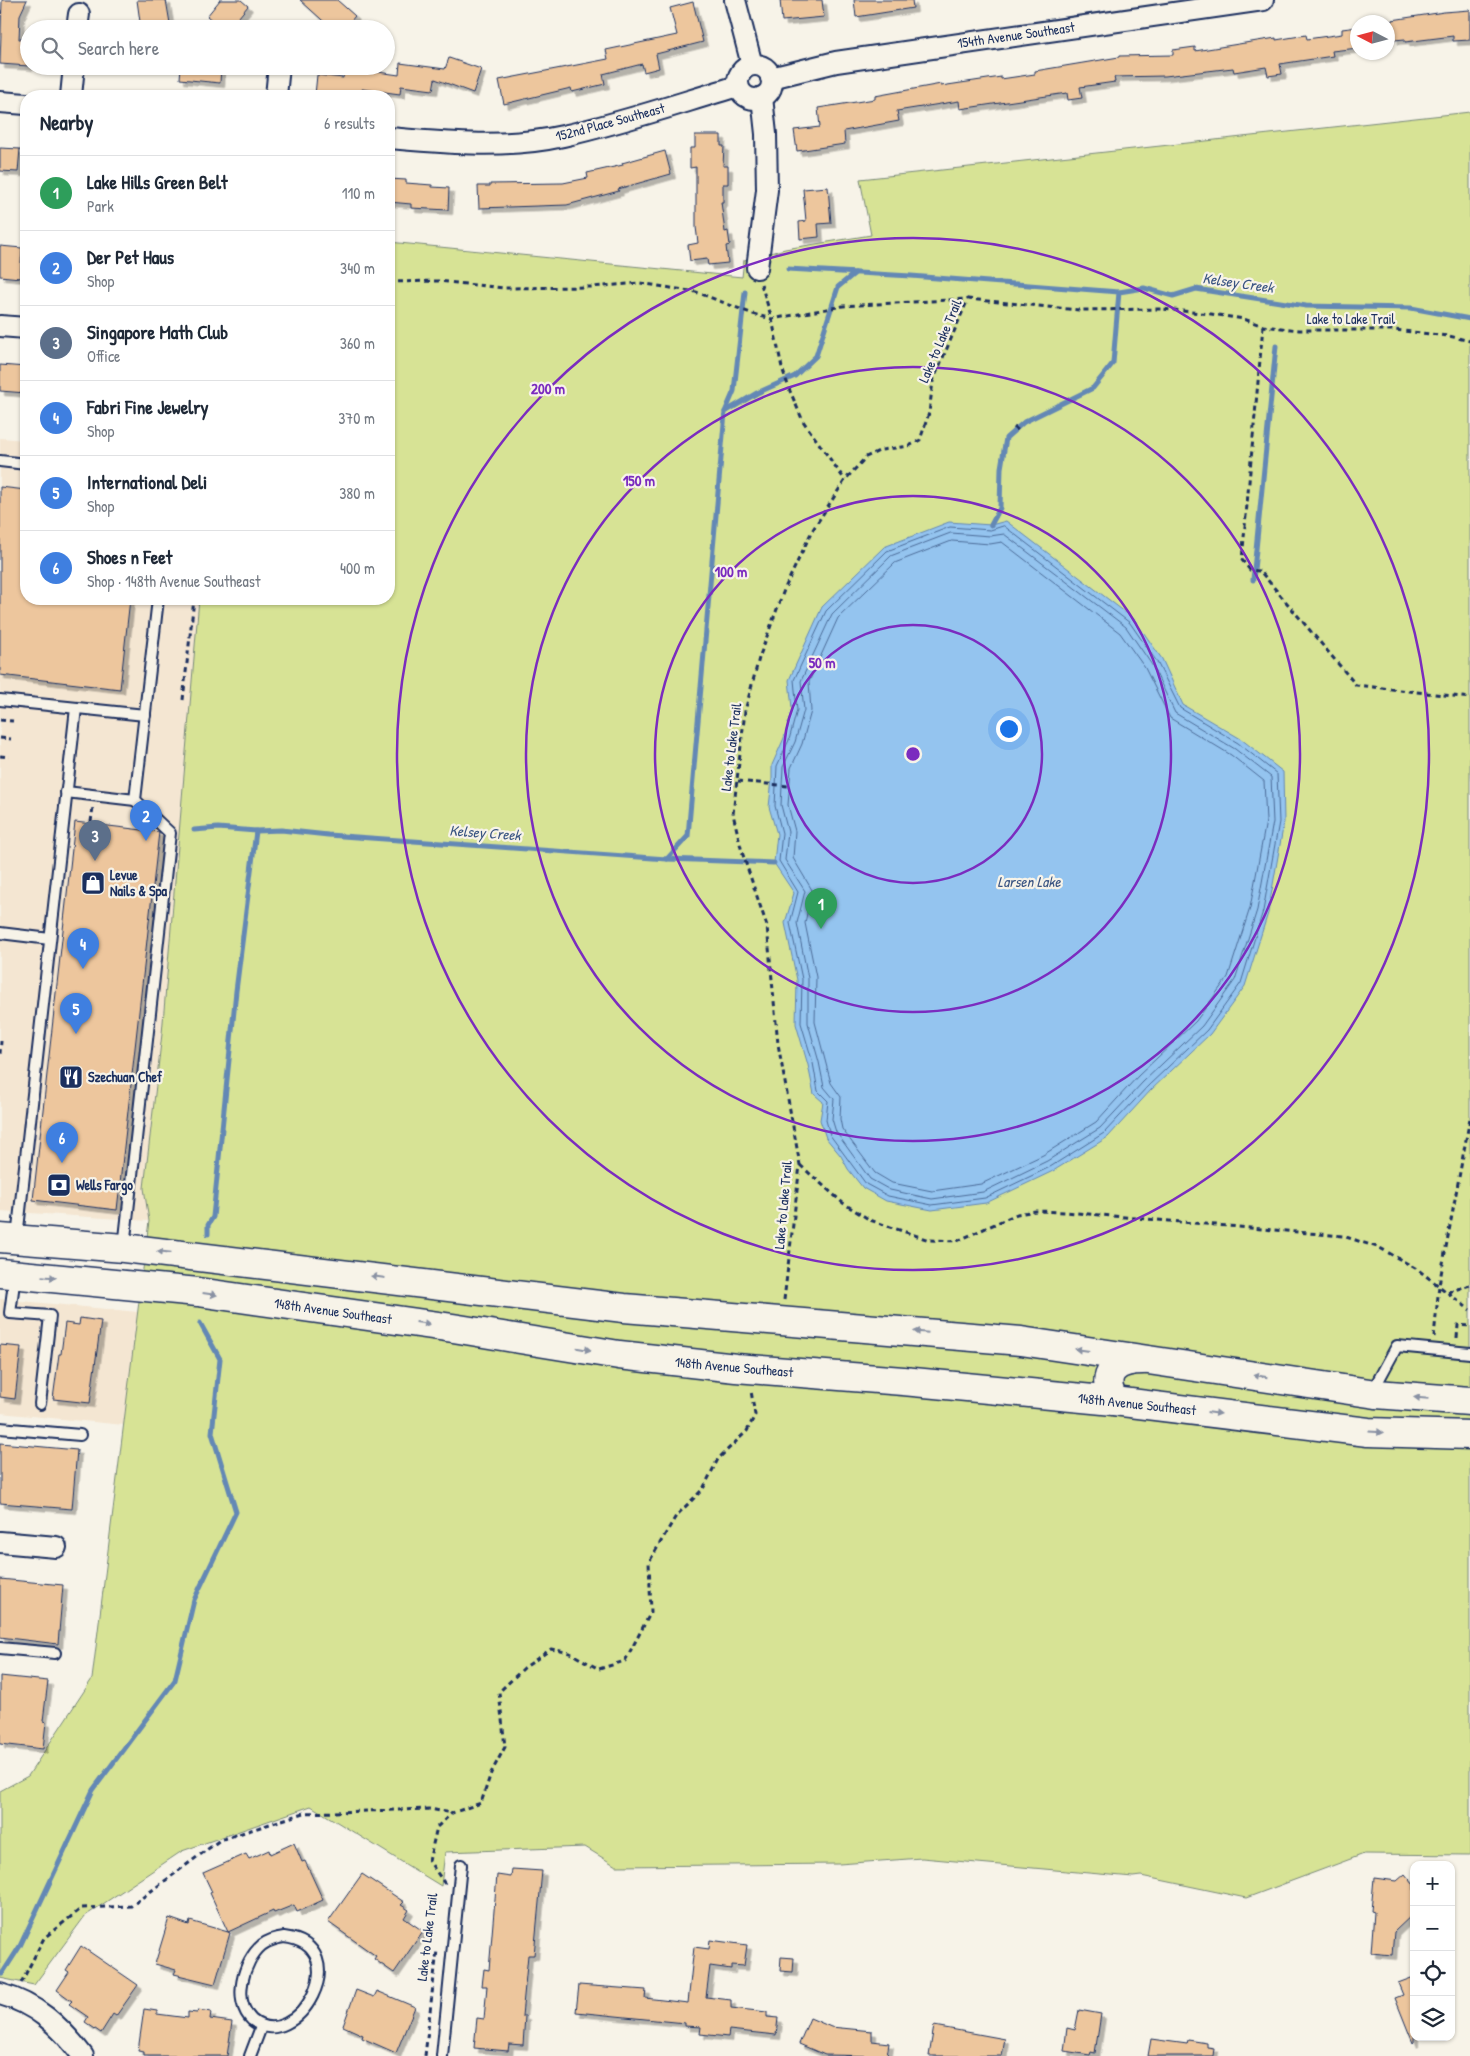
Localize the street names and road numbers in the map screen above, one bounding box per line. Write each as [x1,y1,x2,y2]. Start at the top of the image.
street label: 154th Avenue Southeast [956,17,1076,52]
street label: 152nd Place Southeast [553,98,667,145]
street label: Lake to Lake Trail [913,296,966,385]
street label: Lake to Lake Trail [1307,309,1396,328]
street label: Lake to Lake Trail [716,702,745,792]
street label: Lake to Lake Trail [769,1160,796,1250]
street label: 148th Avenue Southeast [273,1293,393,1328]
street label: 148th Avenue Southeast [674,1352,794,1381]
street label: 148th Avenue Southeast [1077,1388,1197,1419]
street label: Lake to Lake Trail [412,1892,441,1982]

